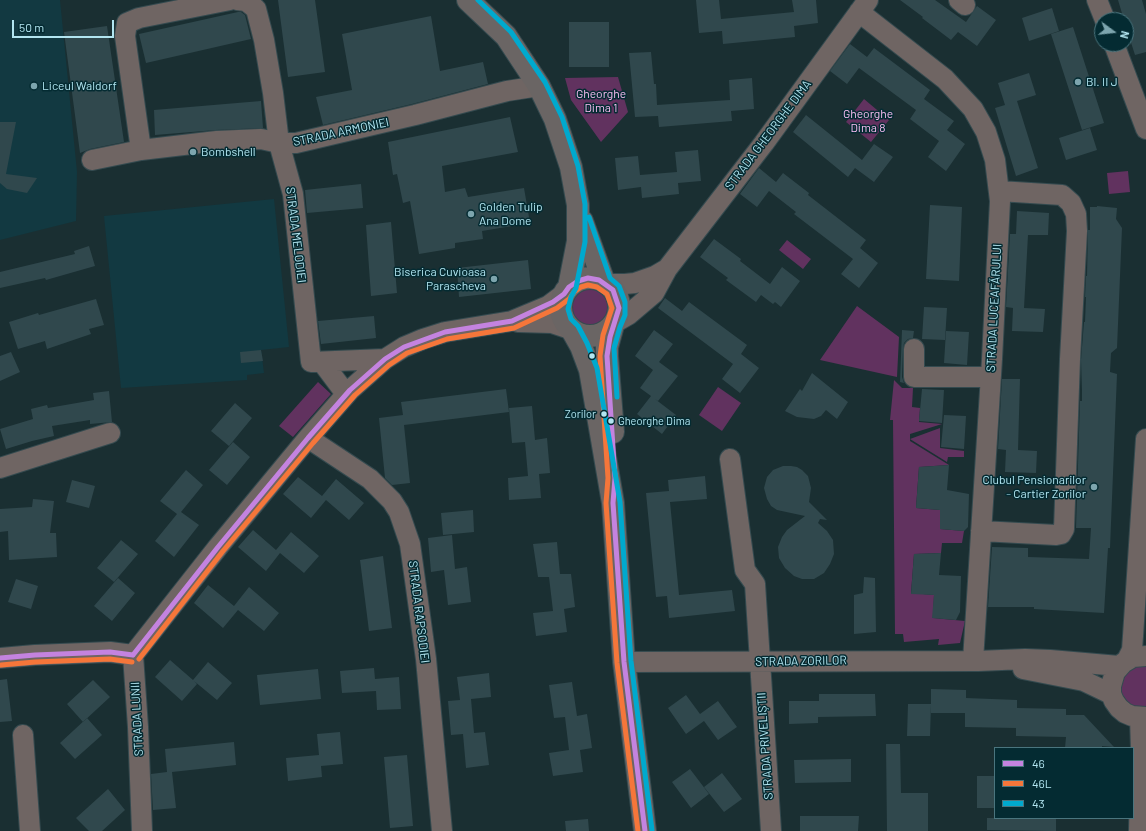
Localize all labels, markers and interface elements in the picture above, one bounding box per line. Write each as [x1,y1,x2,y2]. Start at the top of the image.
scale bar [14,12,116,38]
north arrow [1094,12,1134,52]
text: 50 m [19,20,44,34]
text: N [1118,30,1132,40]
place label: Bl. II J [1086,75,1118,89]
street label: STRADA GHEORGHE DIMA [722,77,814,193]
marker: Bl. II J [1073,77,1083,87]
place label: Liceul Waldorf [42,79,117,93]
marker: Liceul Waldorf [29,81,39,91]
park label: Gheorghe Dima 1 [576,87,626,115]
park label: Gheorghe Dima 8 [843,107,893,135]
street label: STRADA ARMONIEI [292,115,390,149]
place label: Bombshell [201,145,256,159]
marker: Bombshell [188,147,198,157]
street label: STRADA MELODIEI [283,186,309,284]
place label: Golden Tulip Ana Dome [479,200,543,228]
marker: Golden Tulip Ana Dome [466,209,476,219]
street label: STRADA LUCEAFĂRULUI [983,244,1005,372]
place label: Biserica Cuvioasa Parascheva [394,265,486,293]
marker: Biserica Cuvioasa Parascheva [489,274,499,284]
unlabelled marker [587,351,597,361]
place label: Zorilor [565,407,596,421]
marker: Zorilor [599,409,609,419]
place label: Gheorghe Dima [618,414,690,428]
marker: Gheorghe Dima [606,416,616,426]
place label: Clubul Pensionarilor - Cartier Zorilor [983,473,1086,501]
marker: Clubul Pensionarilor - Cartier Zorilor [1089,482,1099,492]
street label: STRADA RAPSODIEI [406,560,432,664]
street label: STRADA ZORILOR [755,653,847,669]
street label: STRADA LUNII [128,681,146,757]
street label: STRADA PRIVELIȘTII [754,692,776,800]
legend [994,747,1134,819]
text: 46 [1032,756,1045,770]
text: 46L [1032,776,1052,790]
text: 43 [1032,796,1045,810]

